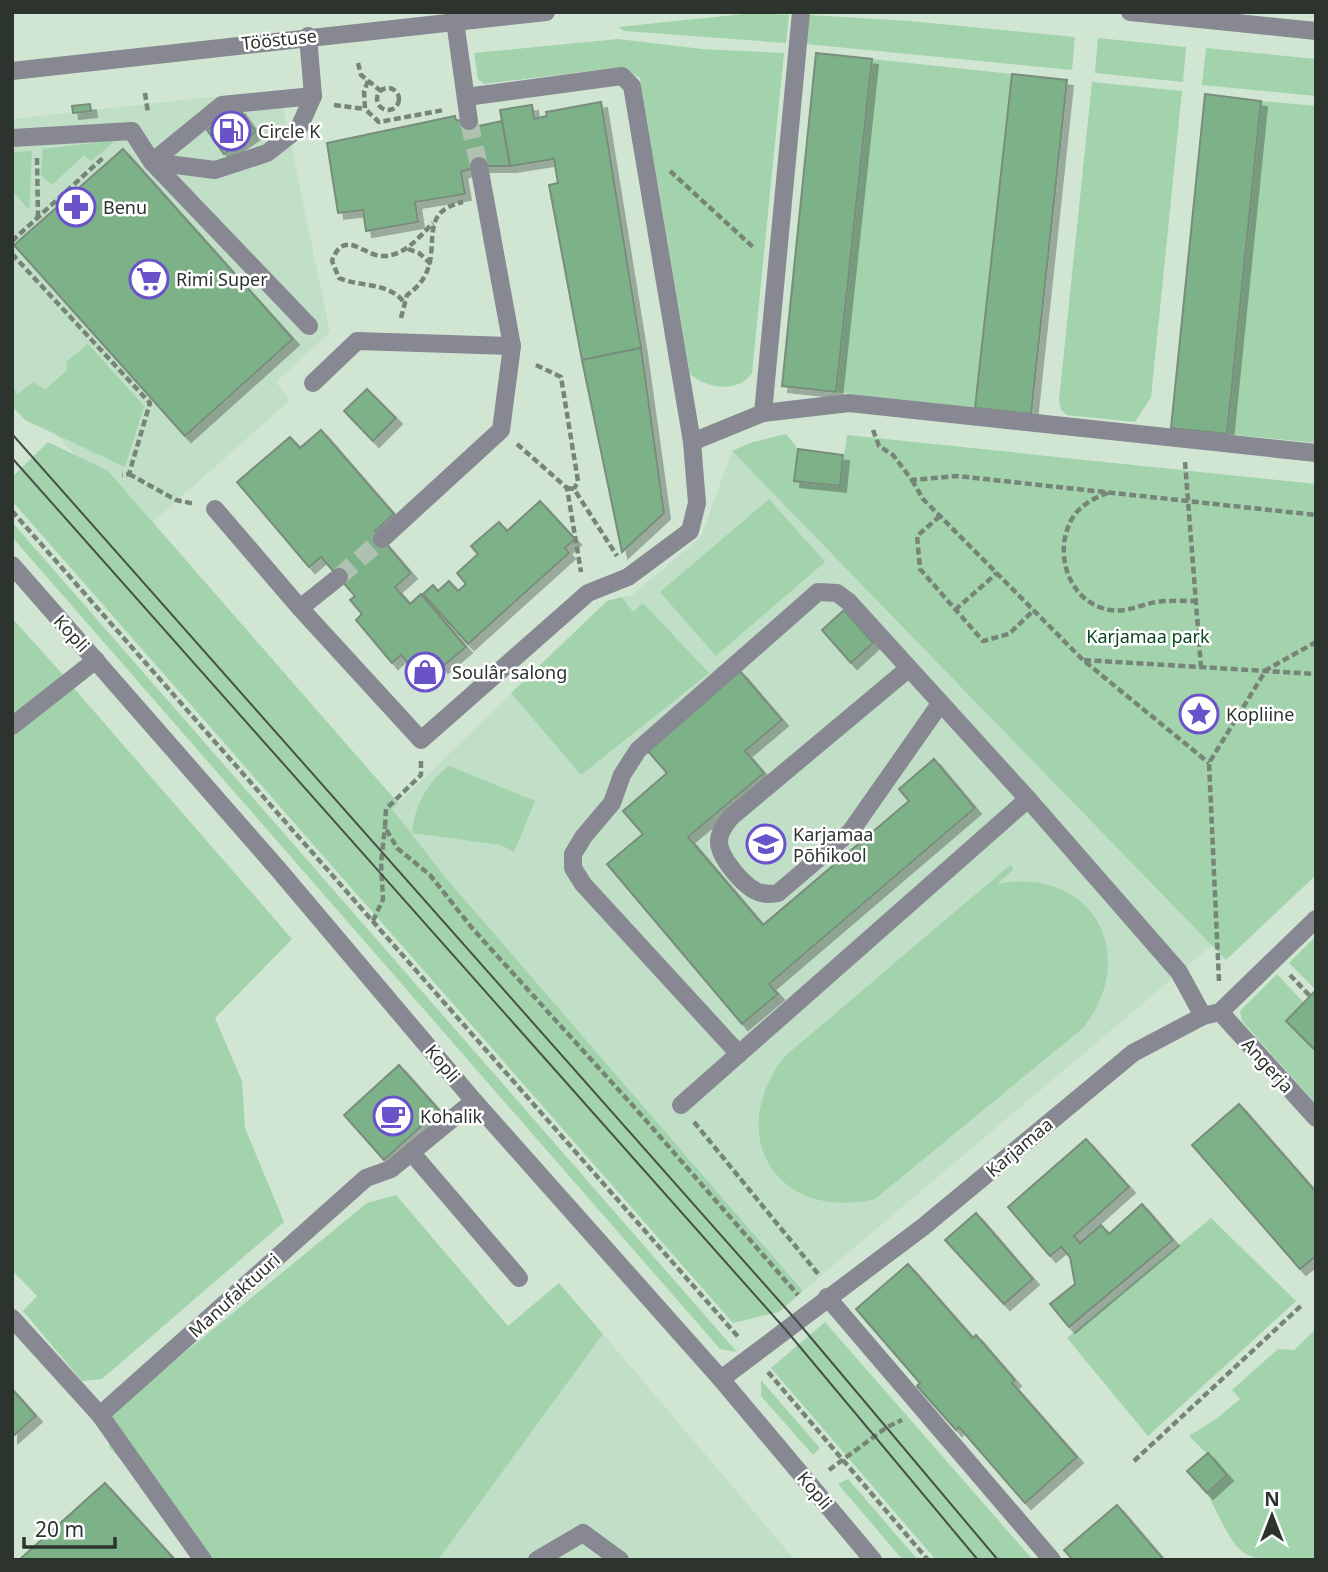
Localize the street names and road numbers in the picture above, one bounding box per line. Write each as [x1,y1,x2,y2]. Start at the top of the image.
street label: Tööstuse [240,23,318,55]
street label: Kopli [49,609,95,657]
street label: Angerja [1237,1032,1299,1098]
street label: Kopli [420,1039,466,1087]
street label: Karjamaa [980,1112,1058,1182]
street label: Manufaktuuri [183,1247,285,1343]
street label: Kopli [792,1466,838,1514]

